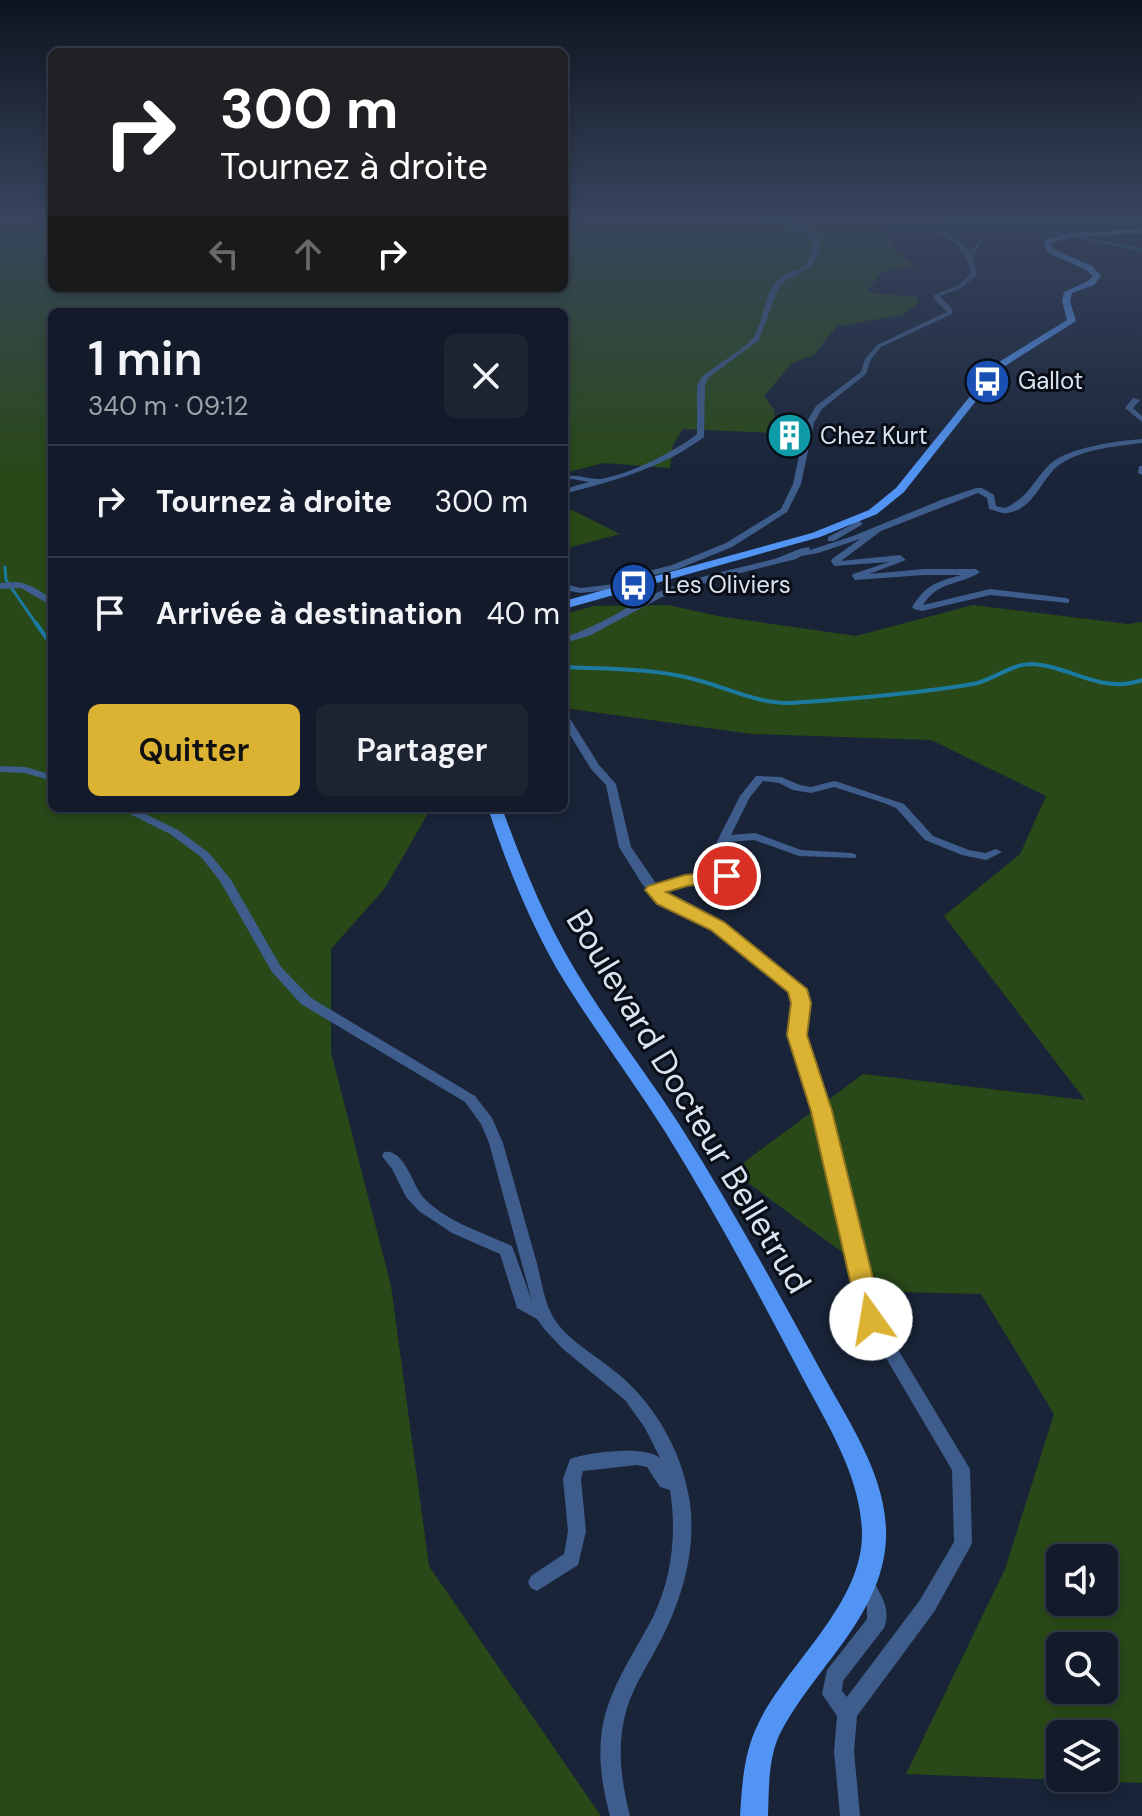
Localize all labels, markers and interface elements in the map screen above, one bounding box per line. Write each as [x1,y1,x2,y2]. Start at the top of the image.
text: 300 m [220,72,398,145]
icon: right [88,80,192,184]
text: Tournez à droite [220,143,488,190]
icon: left [202,232,246,276]
icon: ahead [286,232,330,276]
icon: right [370,232,414,276]
text: 1 min [88,327,203,390]
button: close [444,334,528,418]
bus stop icon: Gallot [963,357,1011,405]
place label: Gallot [1018,365,1083,396]
text: 340 m · 09:12 [88,389,248,423]
building icon: Chez Kurt [765,412,813,460]
place label: Chez Kurt [820,420,928,451]
icon: right [88,479,132,523]
text: Tournez à droite [156,482,392,521]
text: 300 m [435,482,528,521]
bus stop icon: Les Oliviers [609,561,657,609]
place label: Les Oliviers [664,569,791,600]
icon: arrive [88,591,132,635]
text: Arrivée à destination [156,594,462,633]
text: 40 m [486,594,560,633]
button: Quitter [88,704,300,796]
button: Partager [316,704,528,796]
pin [693,842,761,910]
icon: arrive [705,854,749,898]
street label: Boulevard Docteur Belletrud [556,901,821,1302]
position arrow [829,1277,913,1361]
map controls [1046,1544,1118,1792]
button: sound [1046,1544,1118,1616]
button: search [1046,1632,1118,1704]
button: layers [1046,1720,1118,1792]

